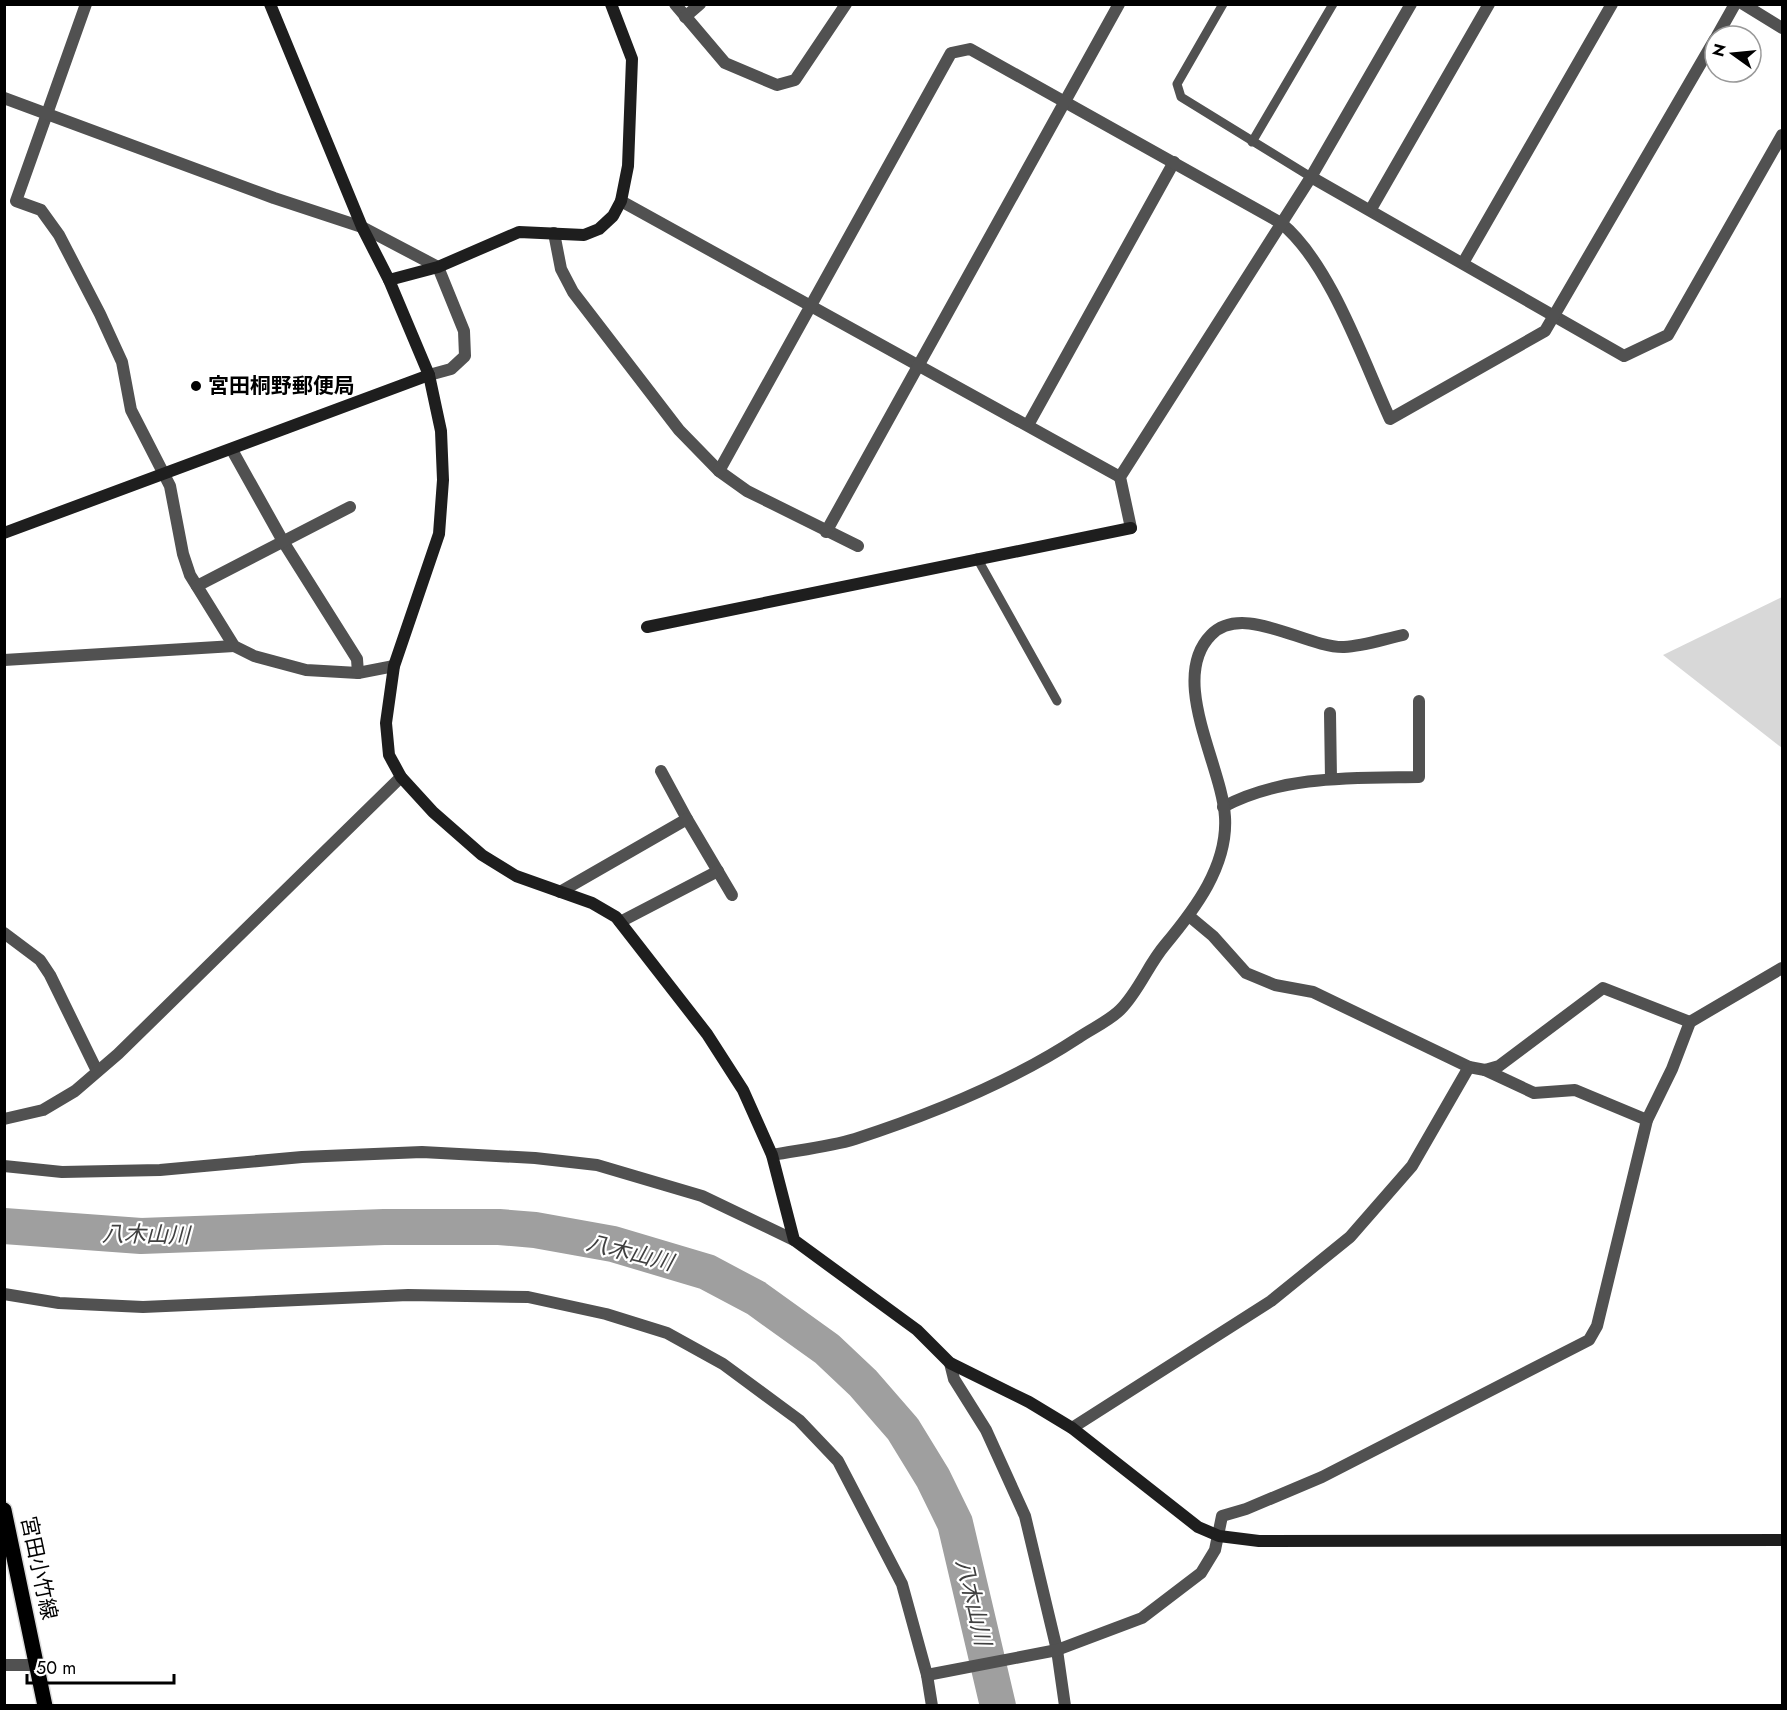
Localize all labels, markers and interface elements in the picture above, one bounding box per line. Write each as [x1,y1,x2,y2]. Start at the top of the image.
north arrow [1703,24,1763,84]
text: N [1706,41,1732,59]
place label: 宮田桐野郵便局 [208,371,355,401]
marker: 宮田桐野郵便局 [189,379,203,393]
water label: 八木山川 [102,1217,192,1251]
water label: 八木山川 [583,1226,678,1279]
street label: 宮田小竹線 [13,1514,65,1622]
water label: 八木山川 [949,1556,1000,1650]
scale bar [27,1647,174,1685]
text: 50 m [36,1655,76,1681]

